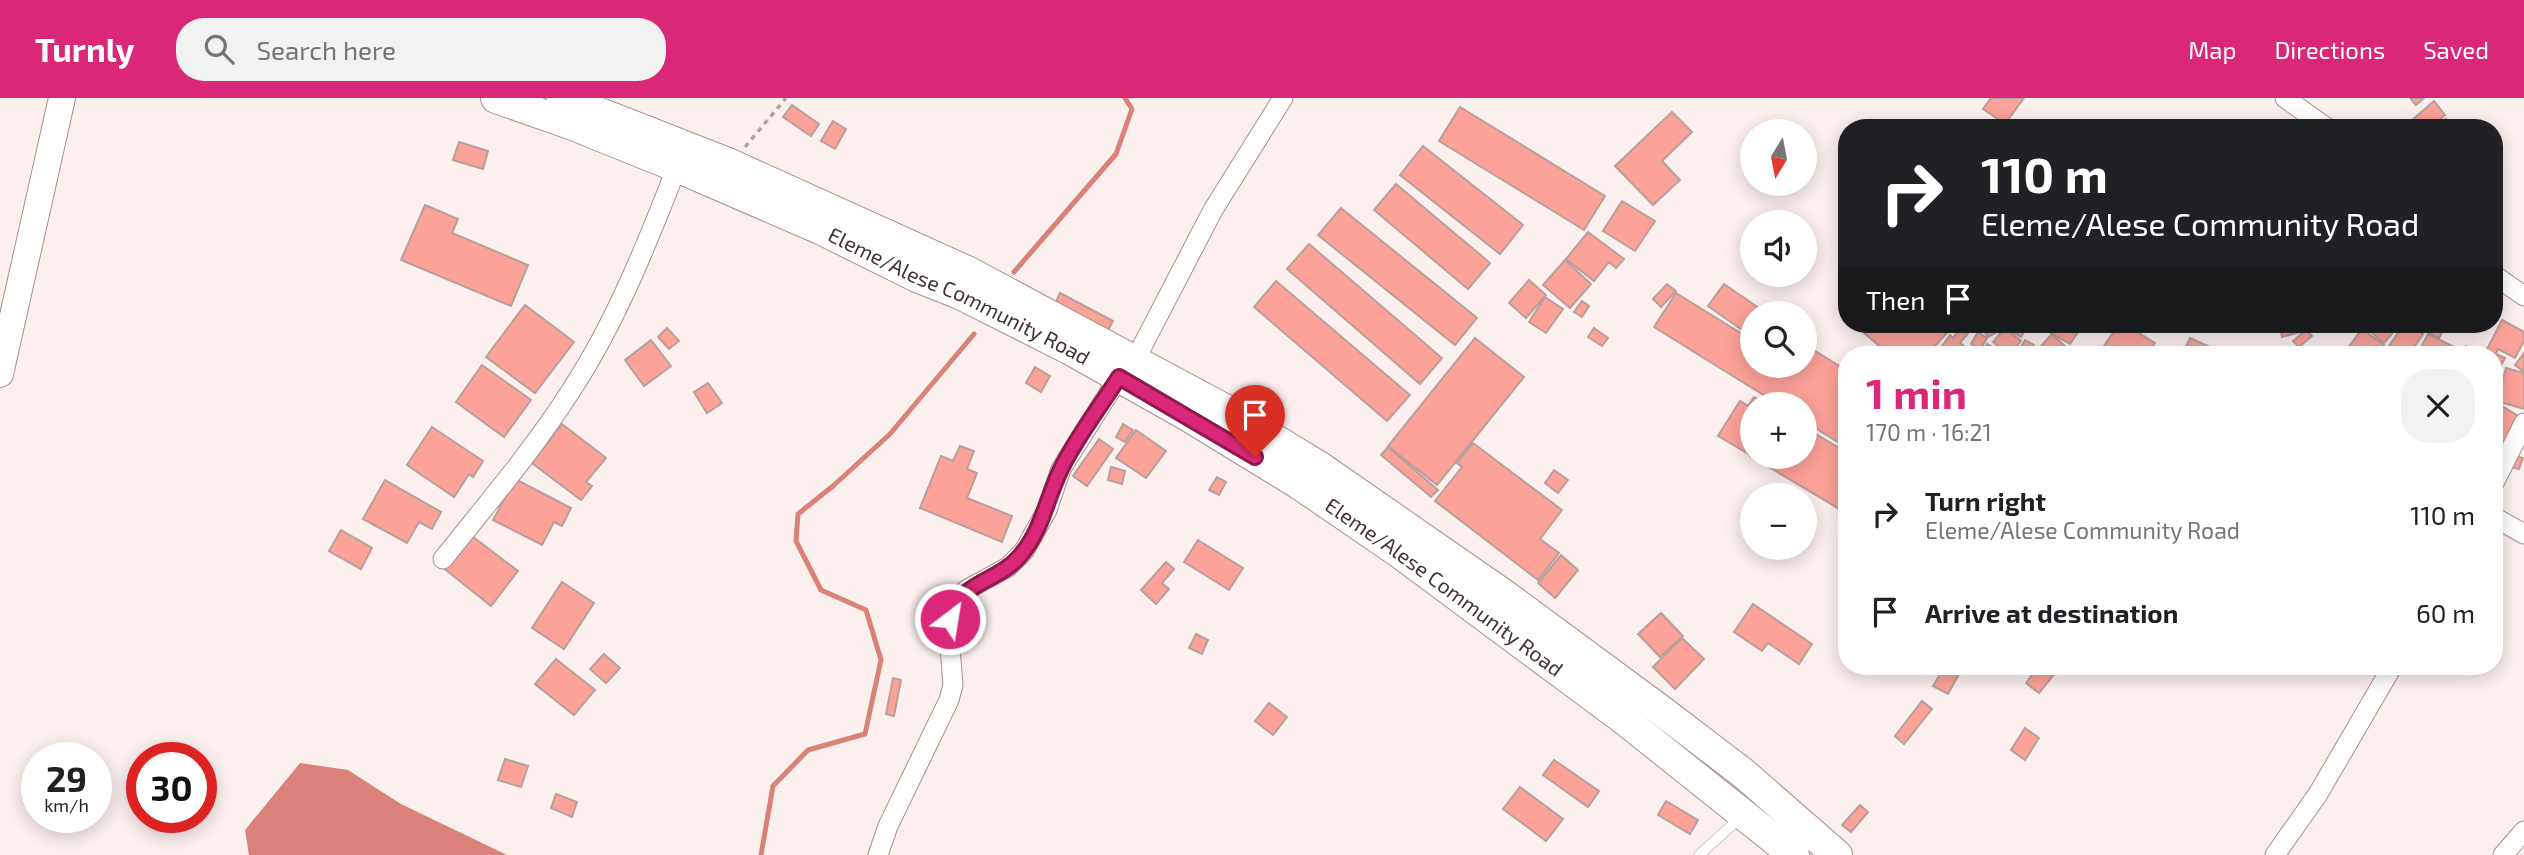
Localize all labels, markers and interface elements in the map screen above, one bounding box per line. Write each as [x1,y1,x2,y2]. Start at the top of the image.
search box [176,18,666,81]
text: Turnly [35,29,134,69]
icon: search [200,30,238,68]
text: Search here [256,34,396,65]
text: Map [2188,35,2236,64]
text: Directions [2274,35,2385,64]
text: Saved [2423,35,2489,64]
north arrow [1740,119,1816,196]
map controls [1740,119,1817,560]
text: 110 m [1981,144,2108,203]
icon: right [1866,147,1957,238]
text: Eleme/Alese Community Road [1981,204,2419,242]
button: sound [1740,210,1817,287]
street label: Eleme/Alese Community Road [825,221,1095,369]
icon: arrive [1939,280,1977,318]
text: Then [1866,284,1925,315]
button: search [1740,301,1817,378]
text: 1 min [1866,367,1967,417]
button: close [2401,369,2475,443]
pin [1225,385,1285,457]
button: + [1740,392,1817,469]
icon: arrive [1236,396,1274,434]
text: 170 m · 16:21 [1866,418,1992,446]
button: − [1740,483,1817,560]
text: Turn right [1925,485,2046,516]
street label: Eleme/Alese Community Road [1321,492,1569,681]
icon: right [1866,495,1904,533]
text: 110 m [2410,499,2475,530]
text: Eleme/Alese Community Road [1925,516,2240,544]
position arrow [913,582,987,656]
icon: arrive [1866,593,1904,631]
text: Arrive at destination [1925,597,2178,628]
text: 60 m [2416,597,2475,628]
speed limit sign: 30 [126,742,217,833]
text: 29 [46,757,87,799]
text: km/h [44,794,89,816]

